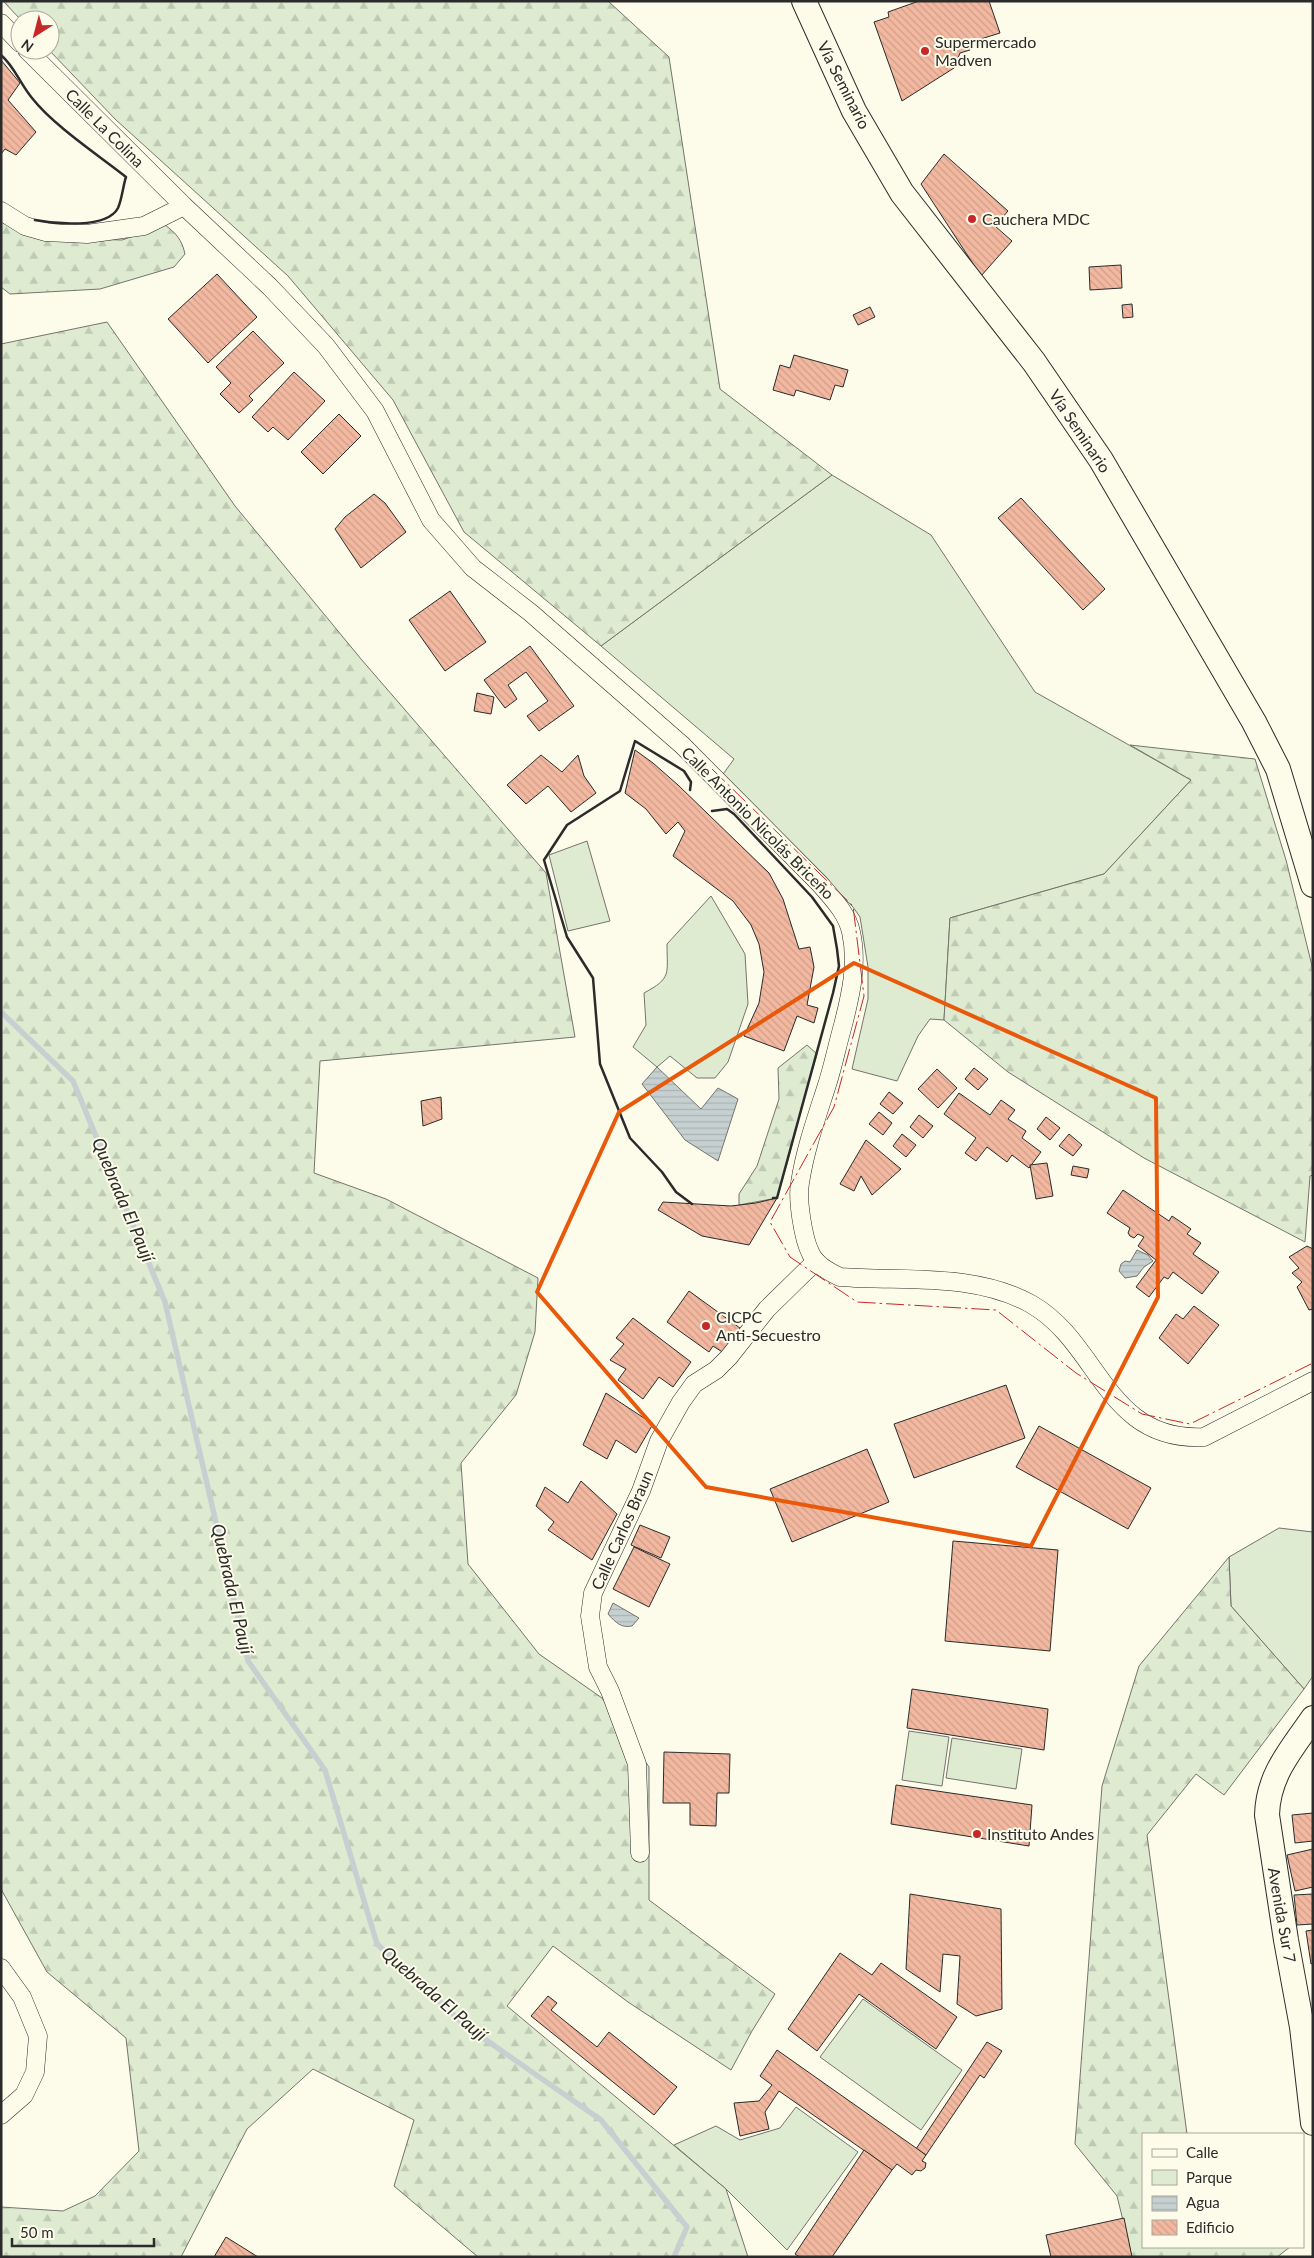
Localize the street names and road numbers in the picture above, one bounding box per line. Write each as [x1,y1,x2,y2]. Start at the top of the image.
street label: Vía Seminario [814,38,875,132]
street label: Calle La Colina [62,84,149,171]
street label: Vía Seminario [1046,386,1115,476]
street label: Calle Antonio Nicolás Briceño [678,743,838,903]
street label: Calle Carlos Braun [587,1467,656,1592]
street label: Avenida Sur 7 [1265,1866,1300,1964]

